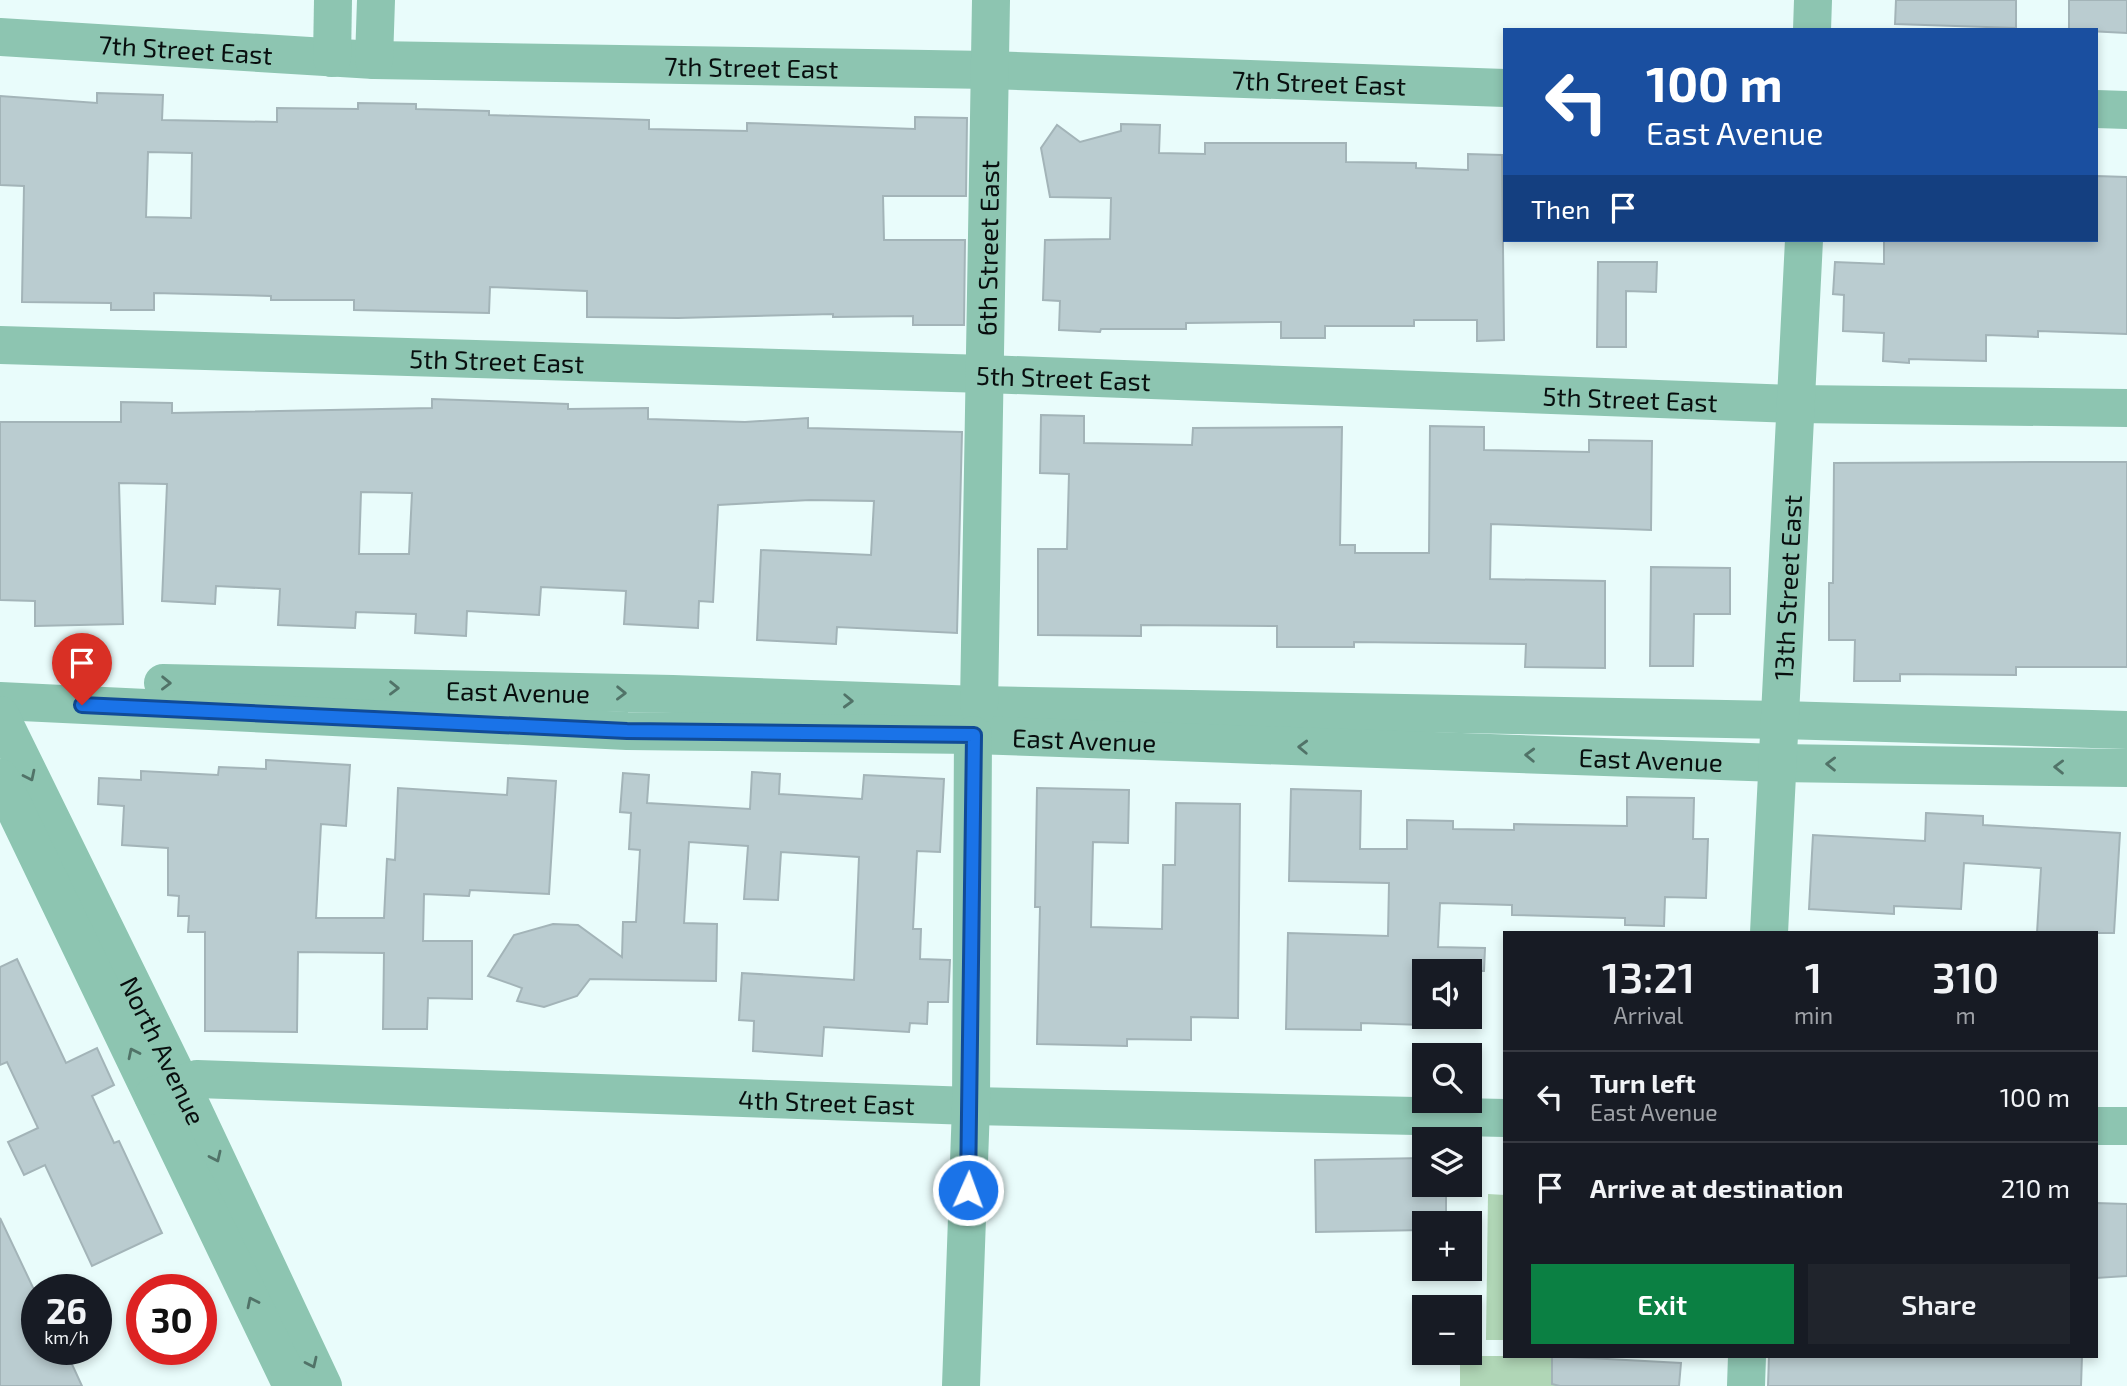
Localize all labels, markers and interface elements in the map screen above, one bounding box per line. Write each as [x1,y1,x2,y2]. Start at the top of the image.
street label: 7th Street East [98,28,274,69]
street label: 7th Street East [664,49,839,83]
text: 100 m [1646,53,1783,112]
icon: left [1531,56,1622,147]
street label: 7th Street East [1231,63,1407,100]
text: East Avenue [1646,113,1824,151]
street label: 6th Street East [970,160,1004,336]
icon: arrive [1604,189,1642,227]
text: Then [1531,193,1590,224]
street label: 5th Street East [409,342,585,378]
street label: 5th Street East [976,358,1152,396]
street label: 5th Street East [1542,379,1718,417]
street label: 13th Street East [1766,494,1807,681]
pin [52,633,112,705]
icon: arrive [63,644,101,682]
street label: East Avenue [445,674,590,708]
one-way arrow [161,676,172,691]
one-way arrow [388,681,399,696]
one-way arrow [616,685,627,701]
one-way arrow [843,693,854,708]
street label: East Avenue [1012,721,1157,757]
one-way arrow [1297,739,1308,754]
street label: East Avenue [1578,741,1724,777]
one-way arrow [1525,747,1536,762]
one-way arrow [1826,756,1836,772]
one-way arrow [2053,759,2064,775]
one-way arrow [22,769,36,781]
text: 13:21 [1602,951,1695,1001]
text: 1 [1805,951,1822,1001]
text: 310 [1932,951,1999,1001]
map controls [1412,959,1482,1365]
button: sound [1412,959,1482,1029]
street label: North Avenue [115,971,213,1129]
text: Arrival [1613,1001,1683,1029]
text: min [1794,1001,1833,1029]
text: m [1955,1001,1976,1029]
button: search [1412,1043,1482,1113]
one-way arrow [127,1048,141,1060]
text: Turn left [1590,1067,1696,1098]
icon: left [1531,1078,1569,1116]
text: 100 m [2000,1081,2070,1112]
street label: 4th Street East [738,1082,915,1120]
text: East Avenue [1590,1098,1718,1126]
button: layers [1412,1127,1482,1197]
one-way arrow [207,1150,221,1162]
position arrow [931,1153,1005,1227]
icon: arrive [1531,1169,1569,1207]
text: Arrive at destination [1590,1172,1843,1203]
text: 210 m [2001,1172,2070,1203]
button: + [1412,1211,1482,1281]
button: Exit [1531,1264,1794,1344]
button: Share [1808,1264,2070,1344]
speed limit sign: 30 [126,1274,217,1365]
text: 26 [46,1289,87,1331]
button: − [1412,1295,1482,1365]
one-way arrow [246,1297,260,1309]
text: km/h [44,1326,89,1348]
one-way arrow [304,1356,318,1368]

